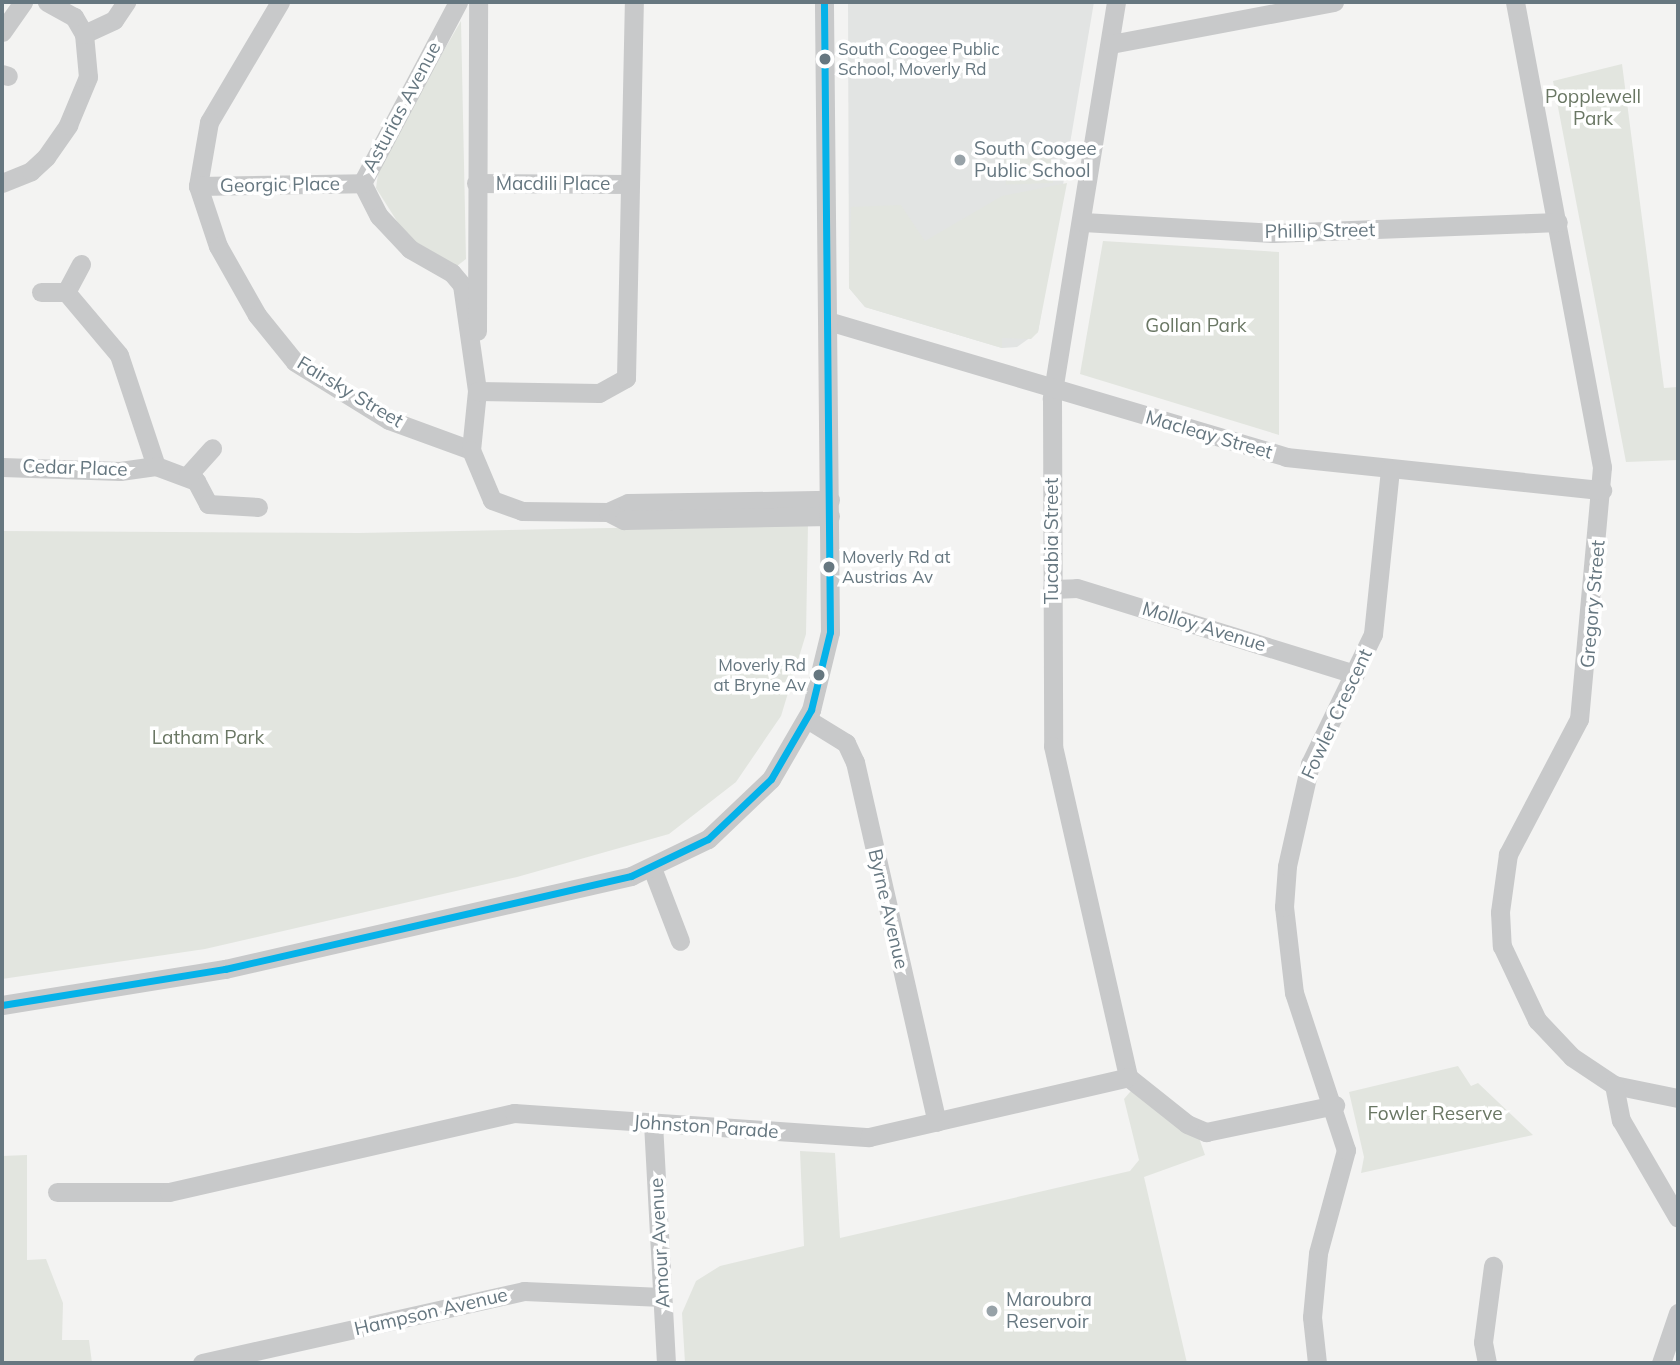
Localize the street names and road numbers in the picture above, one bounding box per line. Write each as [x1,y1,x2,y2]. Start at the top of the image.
street label: Asturias Avenue [358,38,446,176]
street label: Georgic Place [220,173,340,197]
street label: Macdili Place [496,173,610,195]
street label: Phillip Street [1265,219,1375,243]
street label: Fairsky Street [293,351,407,433]
street label: Macleay Street [1143,406,1275,464]
street label: Cedar Place [22,455,128,481]
street label: Tucabia Street [1041,478,1063,604]
street label: Gregory Street [1576,539,1610,669]
street label: Molloy Avenue [1139,597,1269,657]
street label: Fowler Crescent [1297,645,1377,783]
street label: Byrne Avenue [863,847,913,971]
street label: Johnston Parade [633,1111,779,1143]
street label: Amour Avenue [645,1177,675,1309]
street label: Hampson Avenue [352,1283,510,1341]

